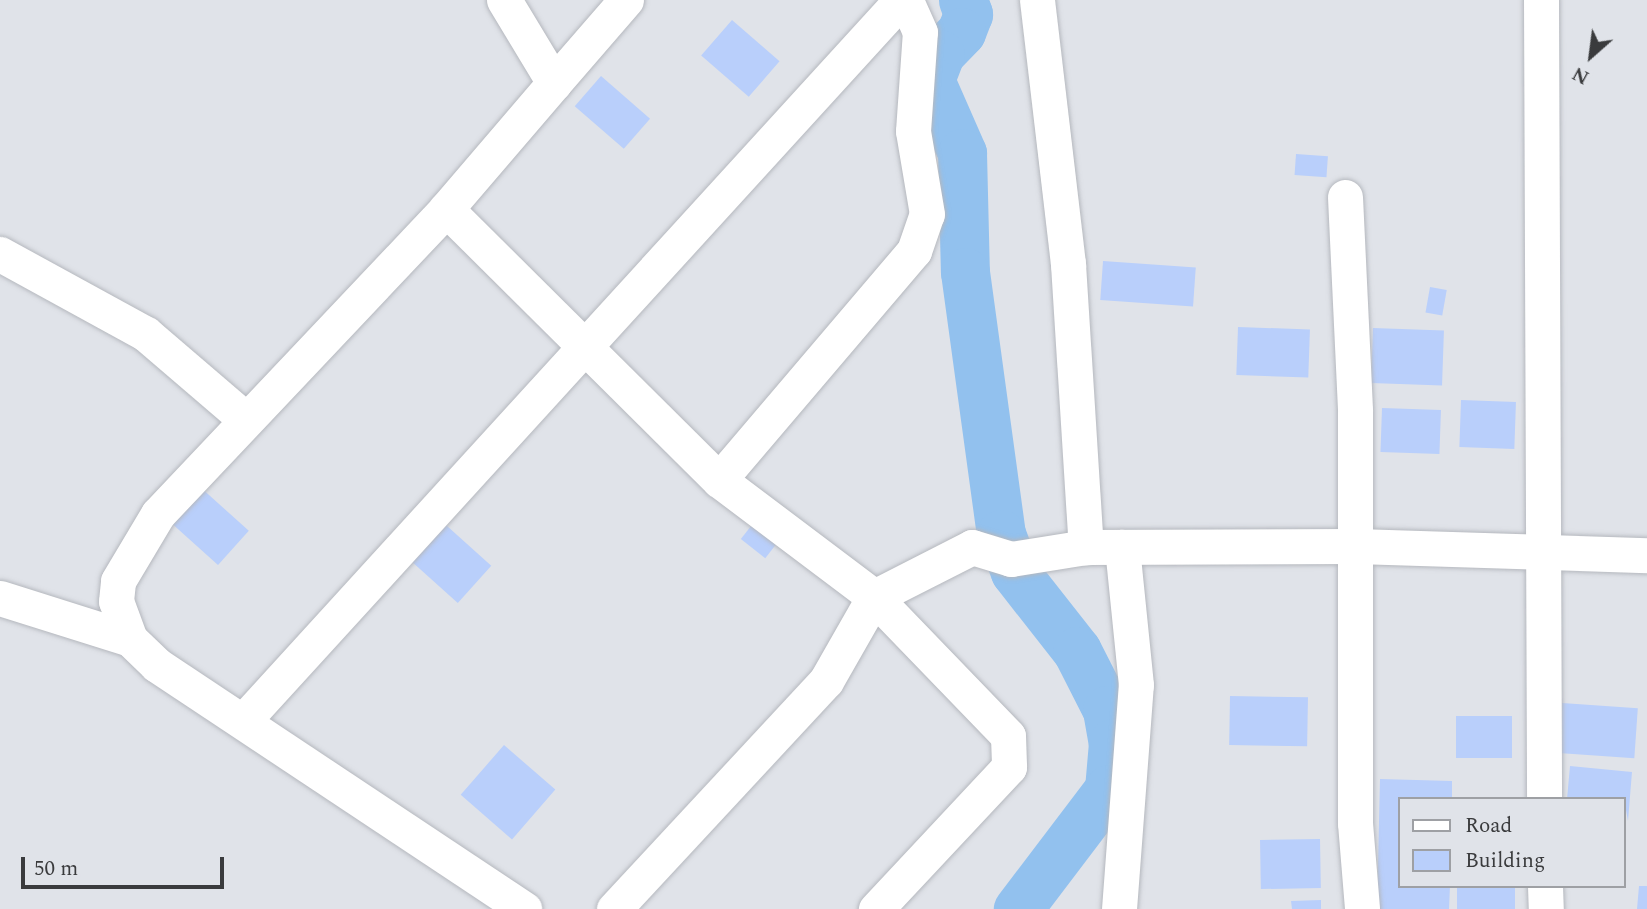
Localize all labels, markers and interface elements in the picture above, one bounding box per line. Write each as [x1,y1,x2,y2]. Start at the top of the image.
north arrow [1556,21,1626,91]
text: N [1567,59,1595,91]
legend [1398,797,1626,888]
text: Road [1465,810,1512,842]
scale bar [24,842,228,886]
text: Building [1465,845,1545,877]
text: 50 m [34,853,78,885]

